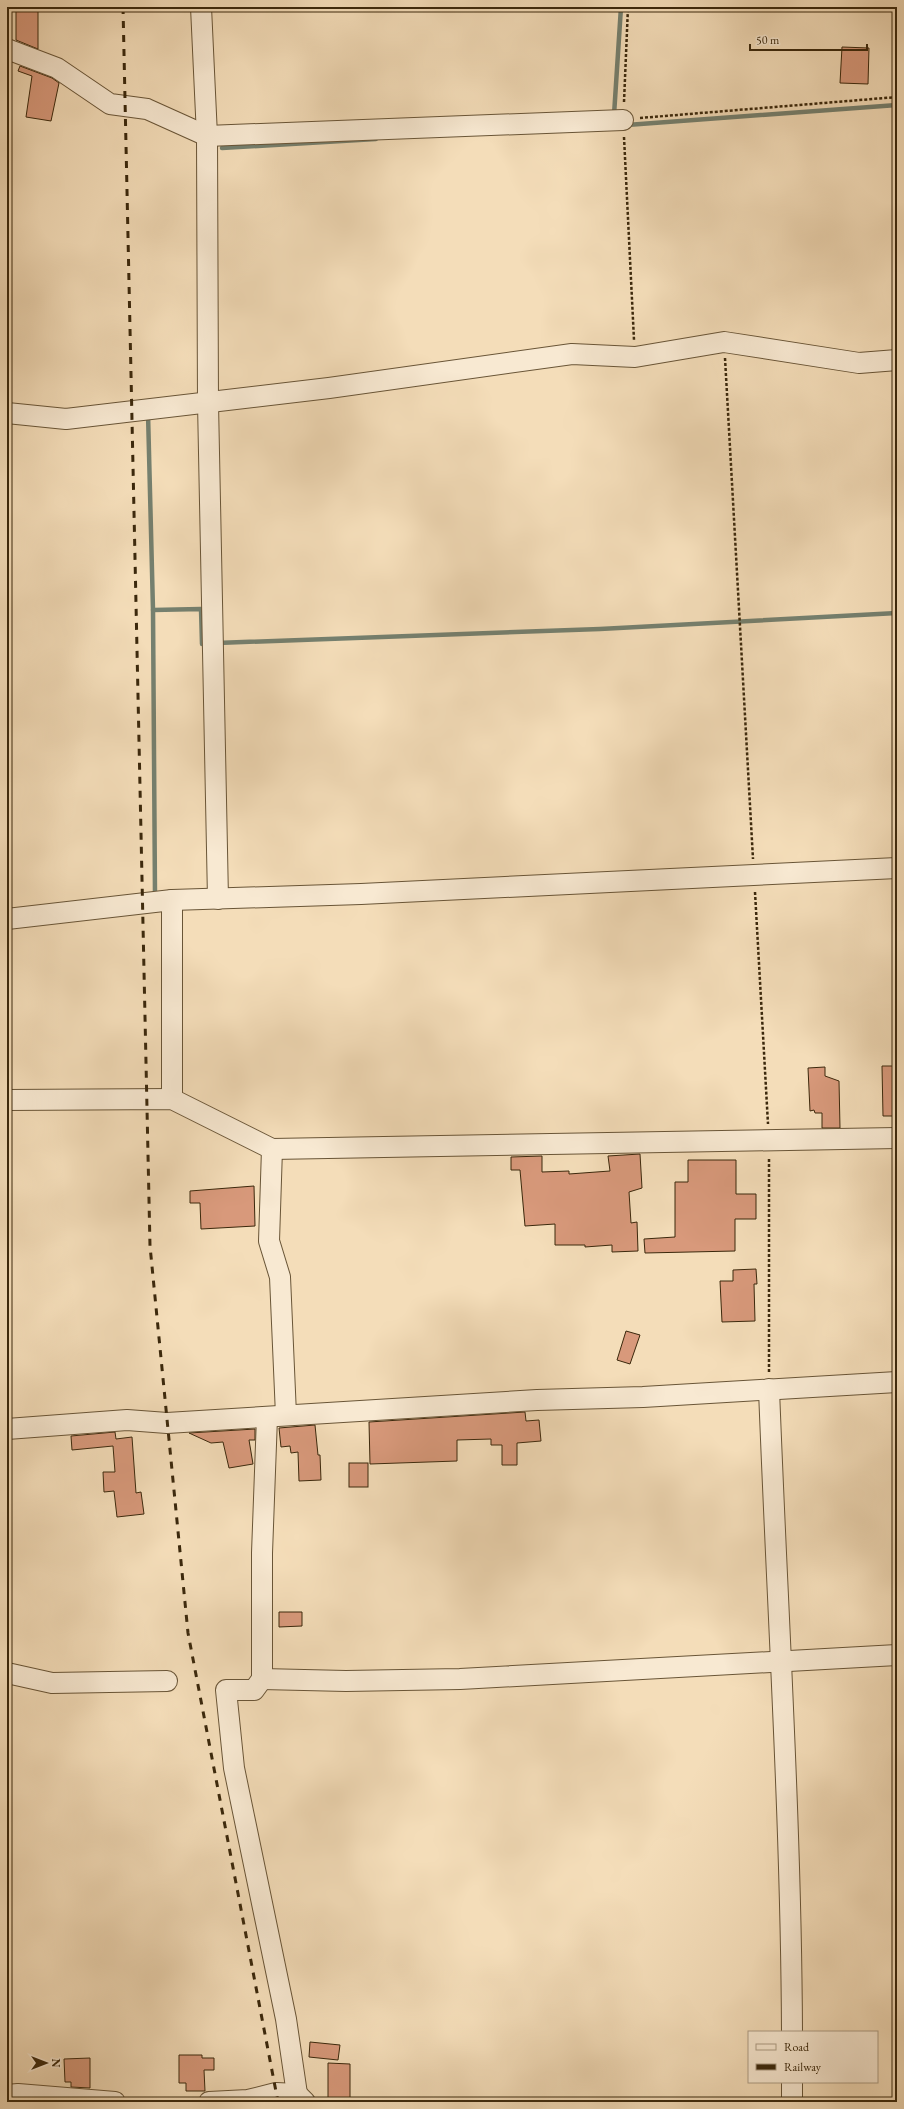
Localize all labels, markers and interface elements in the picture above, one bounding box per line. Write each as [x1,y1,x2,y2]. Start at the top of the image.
scale bar [750,26,867,52]
text: 50 m [756,32,780,48]
legend [748,2031,878,2083]
text: Road [784,2039,810,2055]
north arrow [26,2043,66,2083]
text: N [49,2059,63,2068]
text: Railway [784,2059,822,2075]

